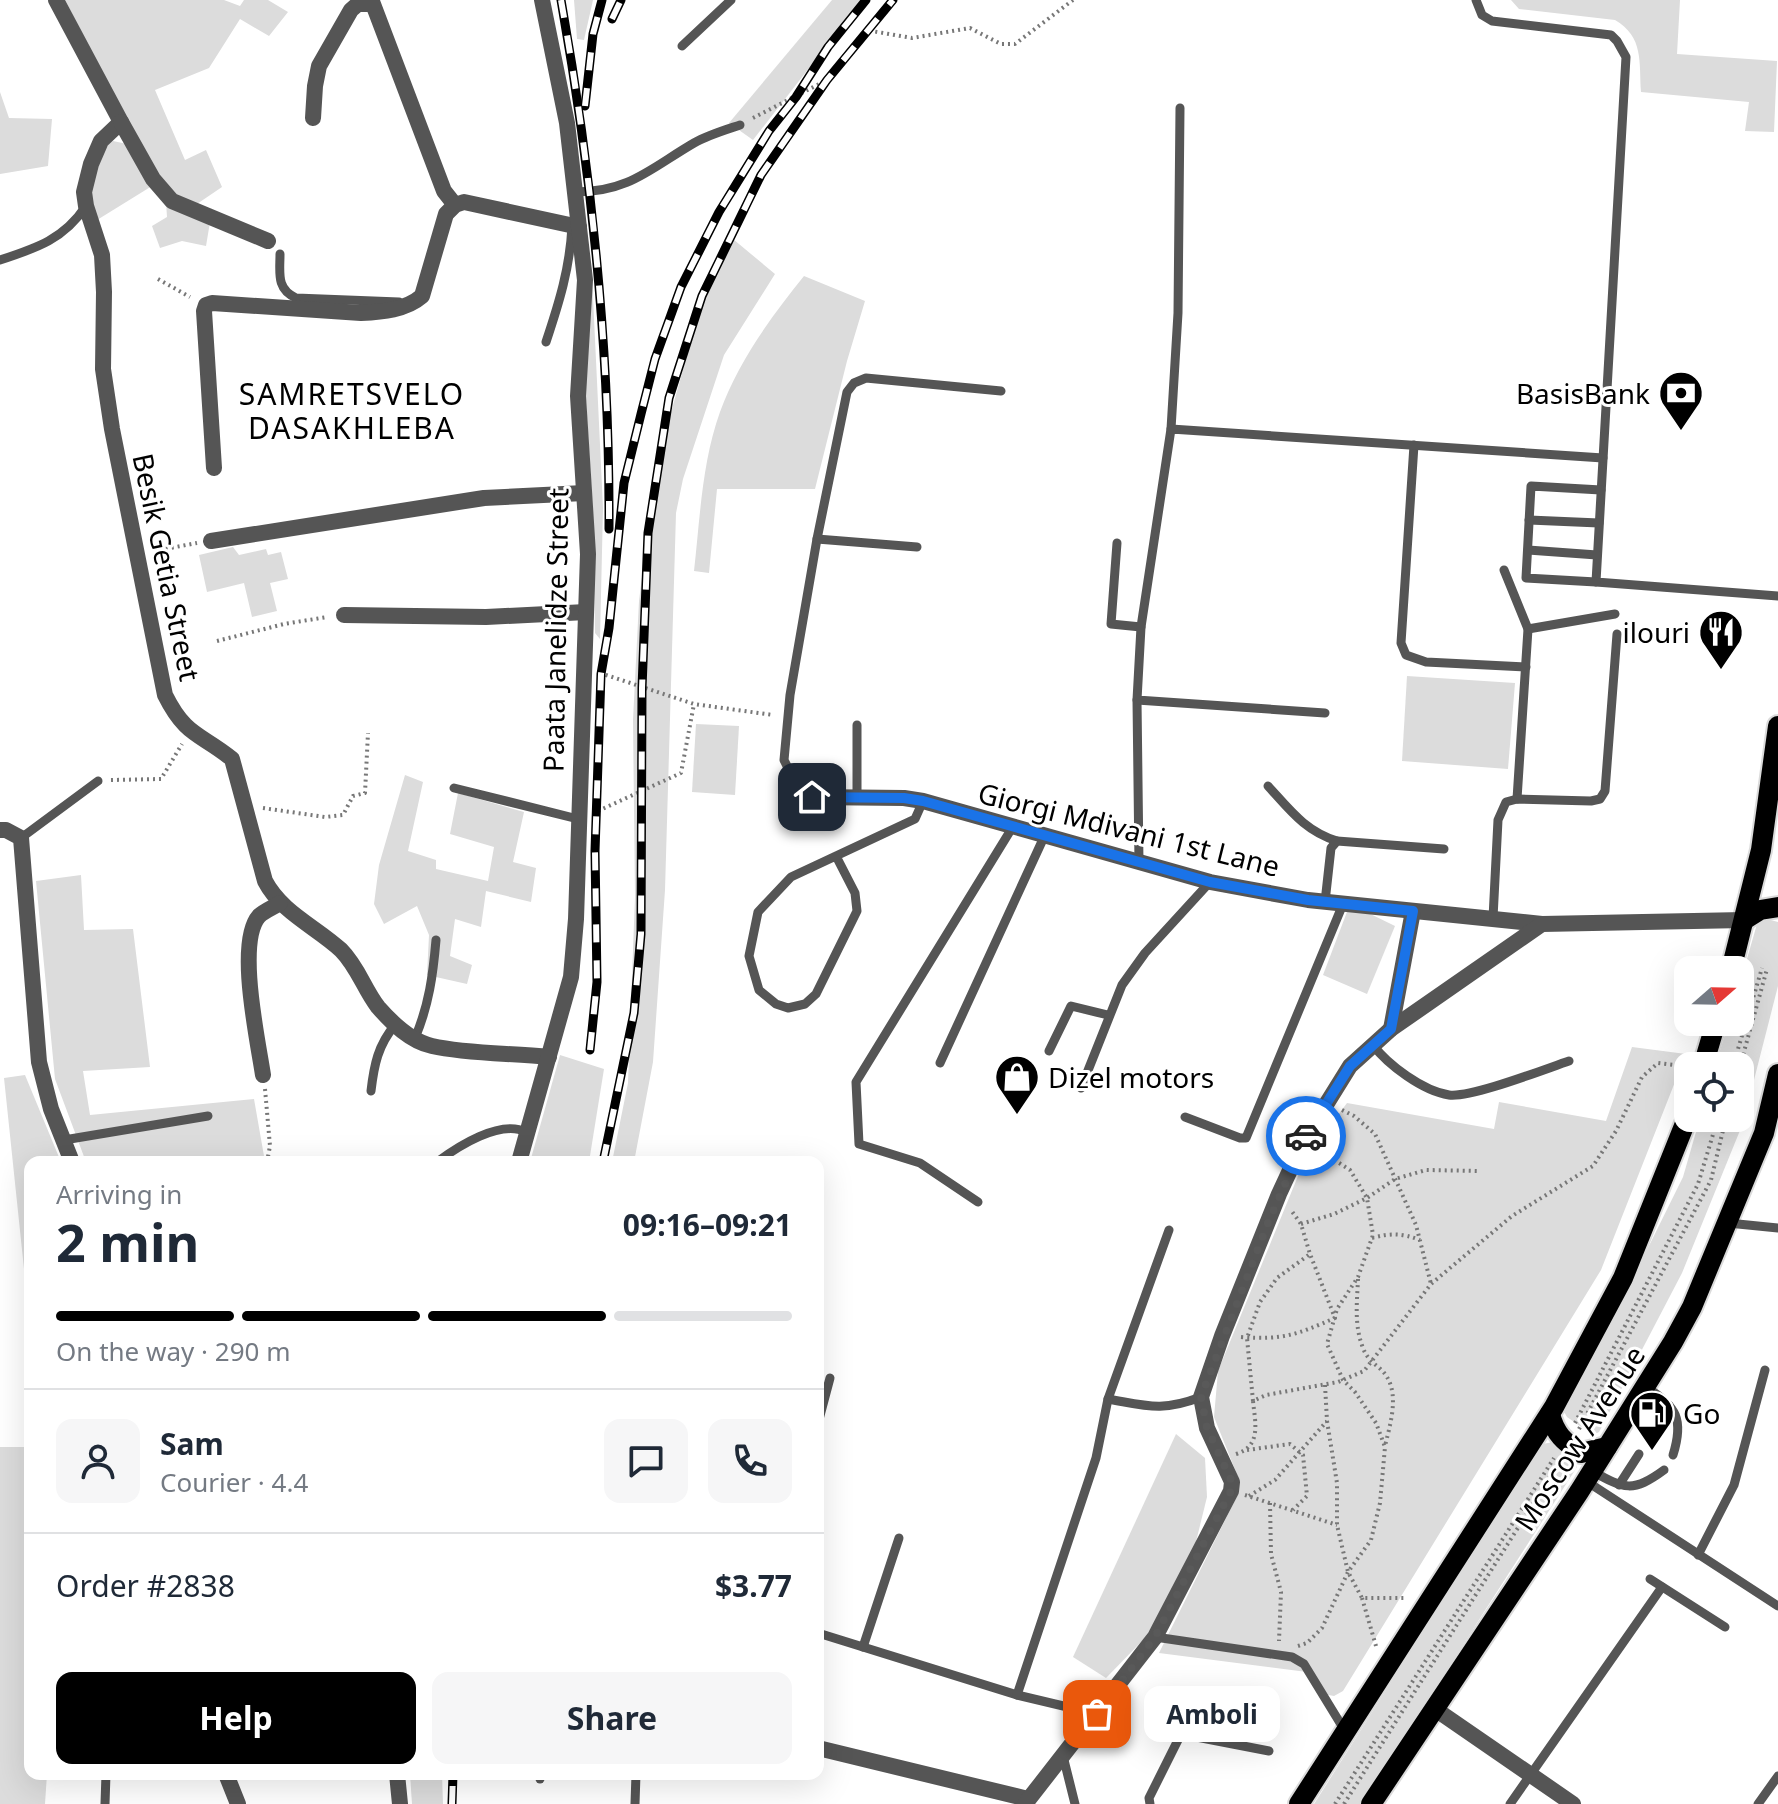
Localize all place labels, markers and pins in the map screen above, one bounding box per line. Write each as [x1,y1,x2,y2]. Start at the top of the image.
bank icon: BasisBank [1657,369,1705,432]
place label: BasisBank [1516,374,1650,412]
restaurant icon: ilouri [1697,608,1745,671]
place label: ilouri [1623,613,1690,651]
pin [778,763,846,831]
shop icon: Dizel motors [993,1053,1041,1116]
place label: Dizel motors [1048,1058,1214,1096]
fuel station icon: Go [1628,1389,1676,1452]
place label: Go [1683,1394,1720,1432]
pin [1063,1680,1131,1748]
callout: Amboli [1145,1686,1281,1742]

